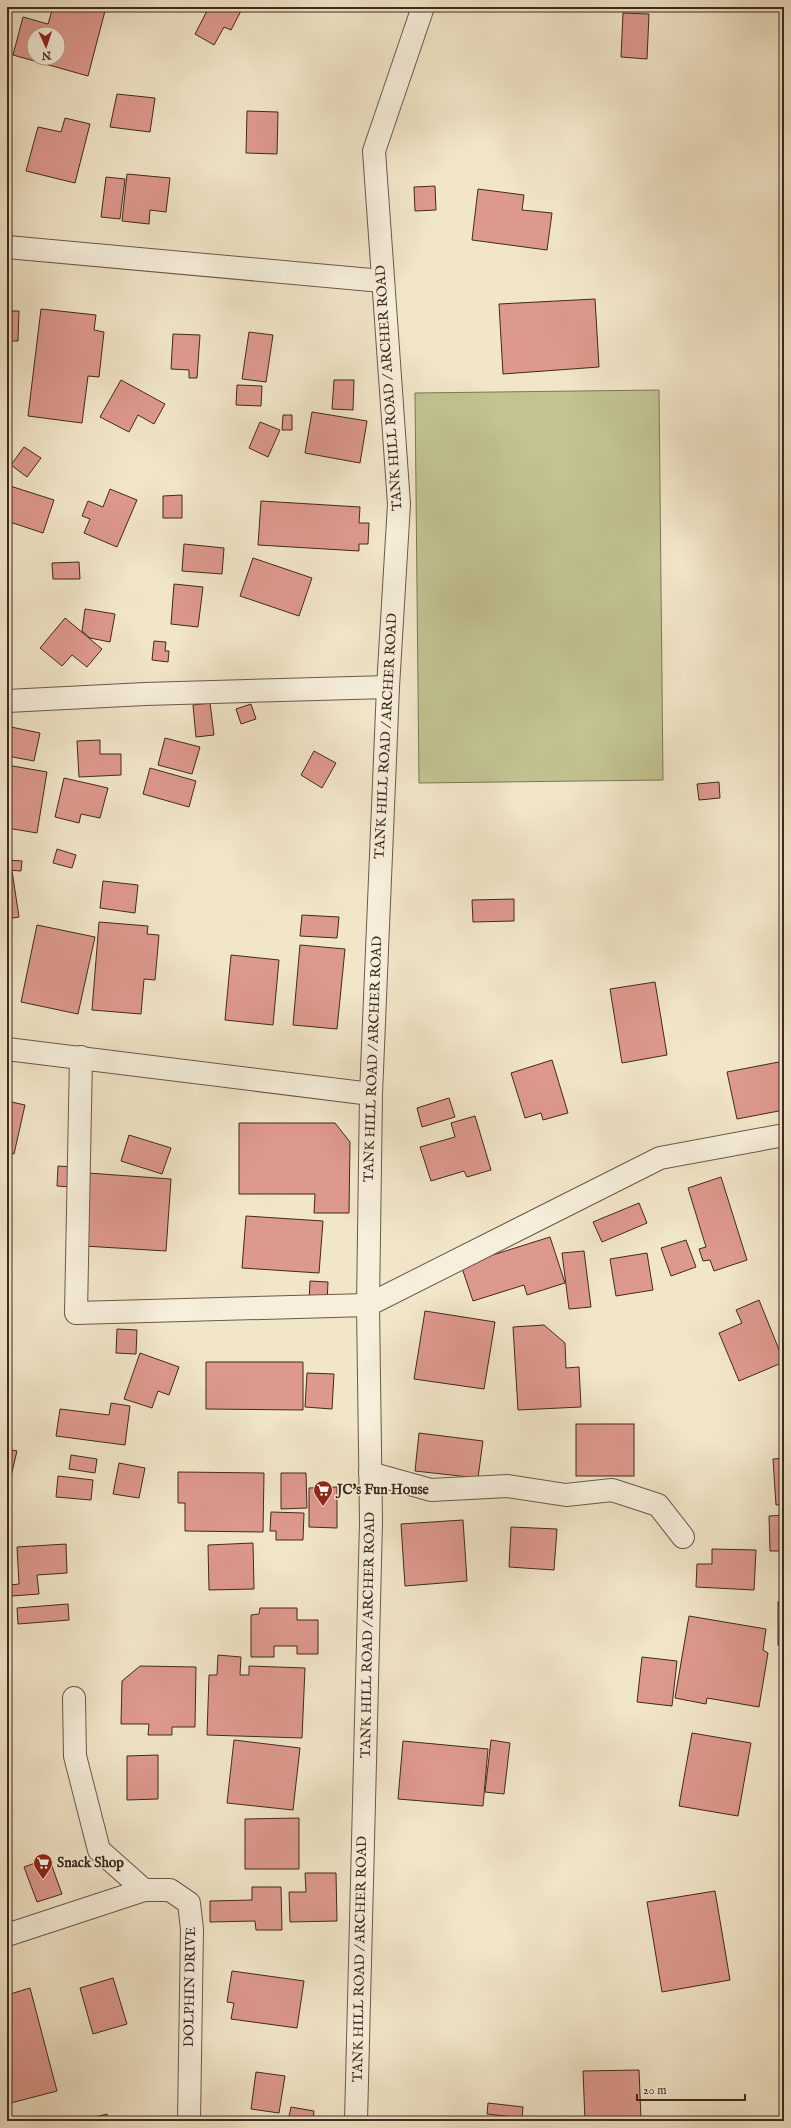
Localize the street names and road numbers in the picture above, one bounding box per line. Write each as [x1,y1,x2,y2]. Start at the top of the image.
street label: TANK HILL ROAD / ARCHER ROAD [371,264,407,512]
street label: TANK HILL ROAD / ARCHER ROAD [371,613,401,859]
street label: TANK HILL ROAD / ARCHER ROAD [360,936,386,1182]
street label: TANK HILL ROAD / ARCHER ROAD [357,1512,379,1758]
street label: TANK HILL ROAD / ARCHER ROAD [349,1836,371,2082]
street label: DOLPHIN DRIVE [180,1926,200,2047]

